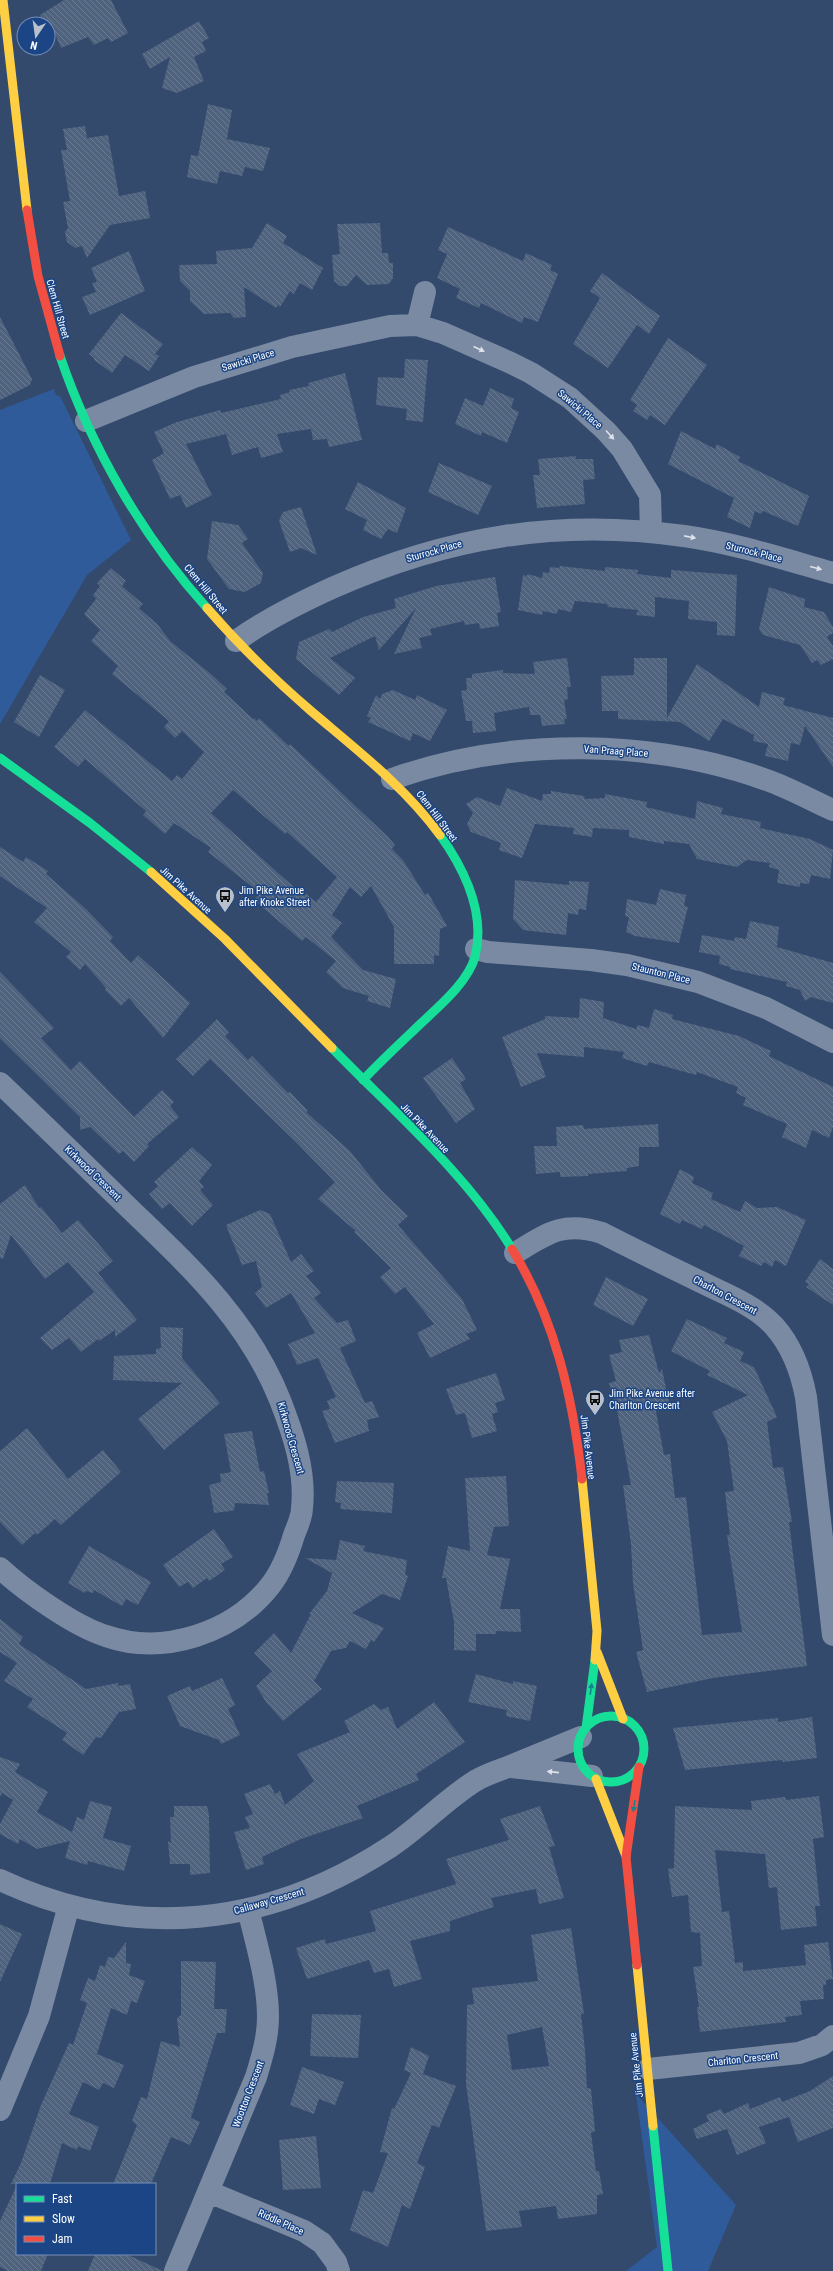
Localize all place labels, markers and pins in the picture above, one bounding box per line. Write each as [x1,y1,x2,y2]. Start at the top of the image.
bus stop icon: Jim Pike Avenue after Knoke Street [214,885,236,913]
place label: Jim Pike Avenue after Knoke Street [239,885,310,908]
bus stop icon: Jim Pike Avenue after Charlton Crescent [584,1388,606,1416]
place label: Jim Pike Avenue after Charlton Crescent [609,1388,695,1411]

